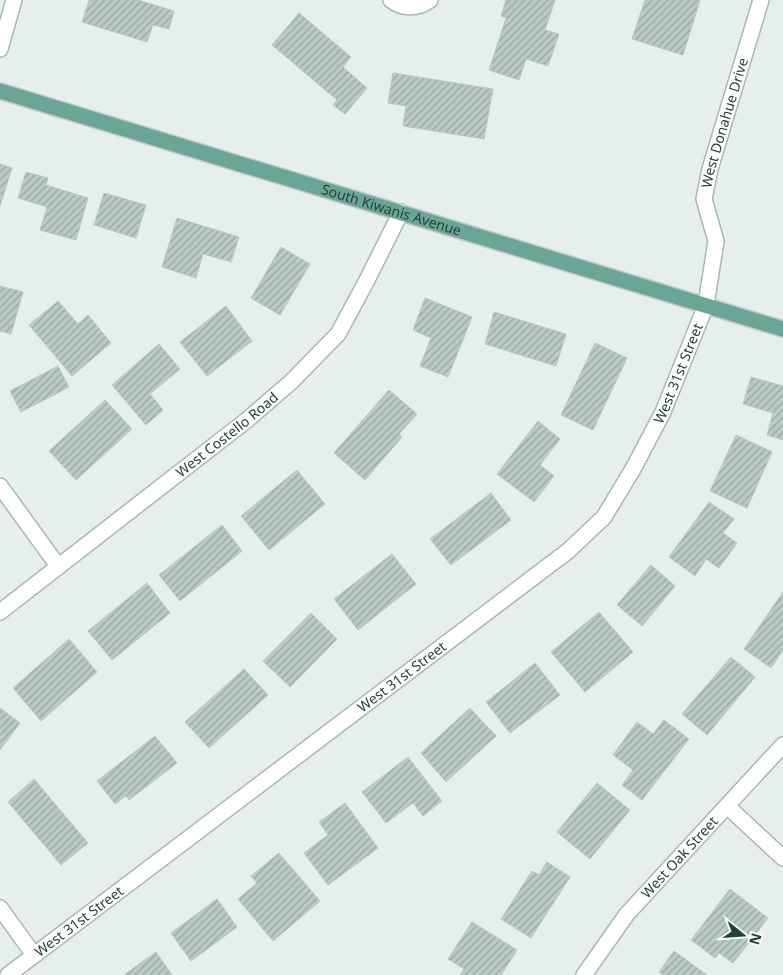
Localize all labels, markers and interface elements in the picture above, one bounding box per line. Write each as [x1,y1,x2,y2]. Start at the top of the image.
street label: West Donahue Drive [696,55,752,190]
street label: South Kiwanis Avenue [319,179,464,240]
street label: West 31st Street [649,320,707,427]
street label: West Costello Road [171,387,282,481]
street label: West 31st Street [353,637,450,716]
street label: West Oak Street [636,812,722,902]
street label: West 31st Street [30,881,127,961]
north arrow [718,910,768,960]
text: N [745,931,767,947]

